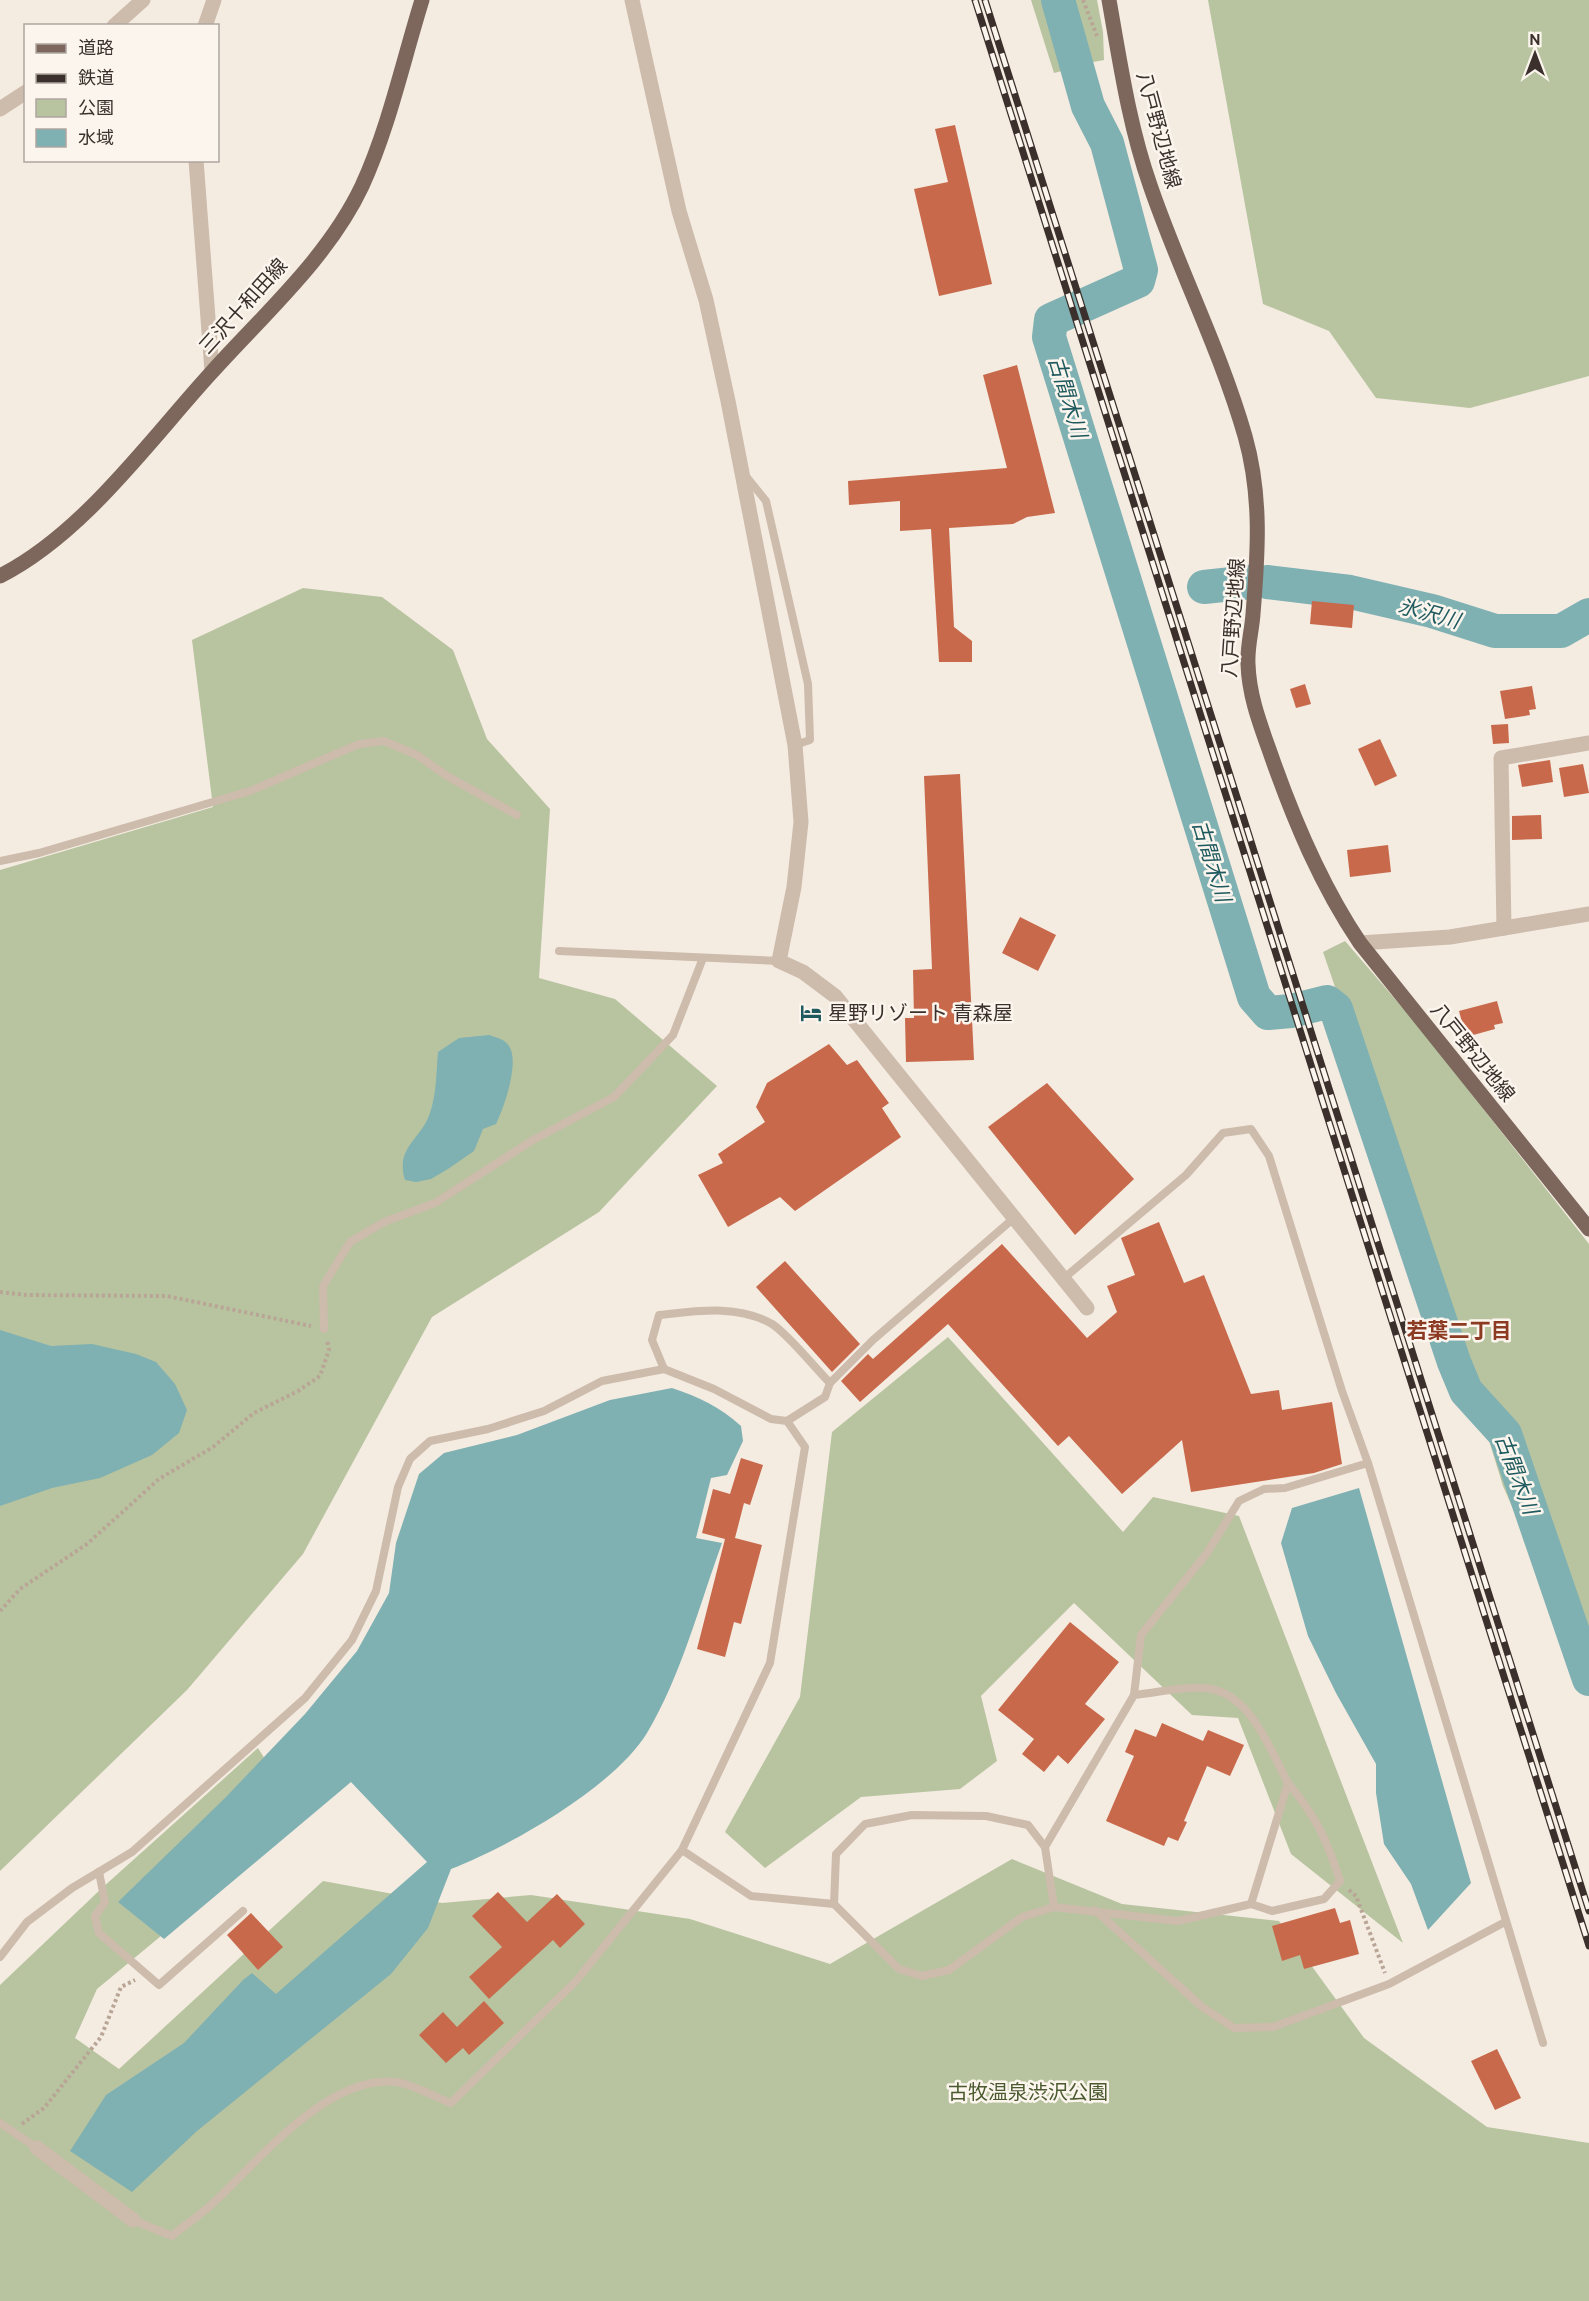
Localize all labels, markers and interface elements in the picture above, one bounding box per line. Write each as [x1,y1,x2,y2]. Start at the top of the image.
legend [24,24,219,162]
north arrow [1505,24,1565,84]
text: N [1529,30,1541,49]
text: 道路 [78,37,114,59]
text: 鉄道 [78,67,114,89]
street label: 八戸野辺地線 [1132,69,1186,191]
text: 公園 [78,97,114,119]
text: 水域 [78,127,114,149]
street label: 三沢十和田線 [194,253,292,359]
water label: 古間木川 [1044,353,1093,443]
street label: 八戸野辺地線 [1217,557,1249,679]
water label: 氷沢川 [1395,593,1465,634]
water label: 古間木川 [1188,817,1237,907]
street label: 八戸野辺地線 [1426,998,1520,1106]
hotel icon: 星野リゾート 青森屋 [799,1001,823,1025]
place label: 星野リゾート 青森屋 [828,1001,1013,1025]
district label: 若葉二丁目 [1407,1318,1512,1343]
water label: 古間木川 [1490,1430,1544,1520]
park label: 古牧温泉渋沢公園 [948,2080,1108,2104]

